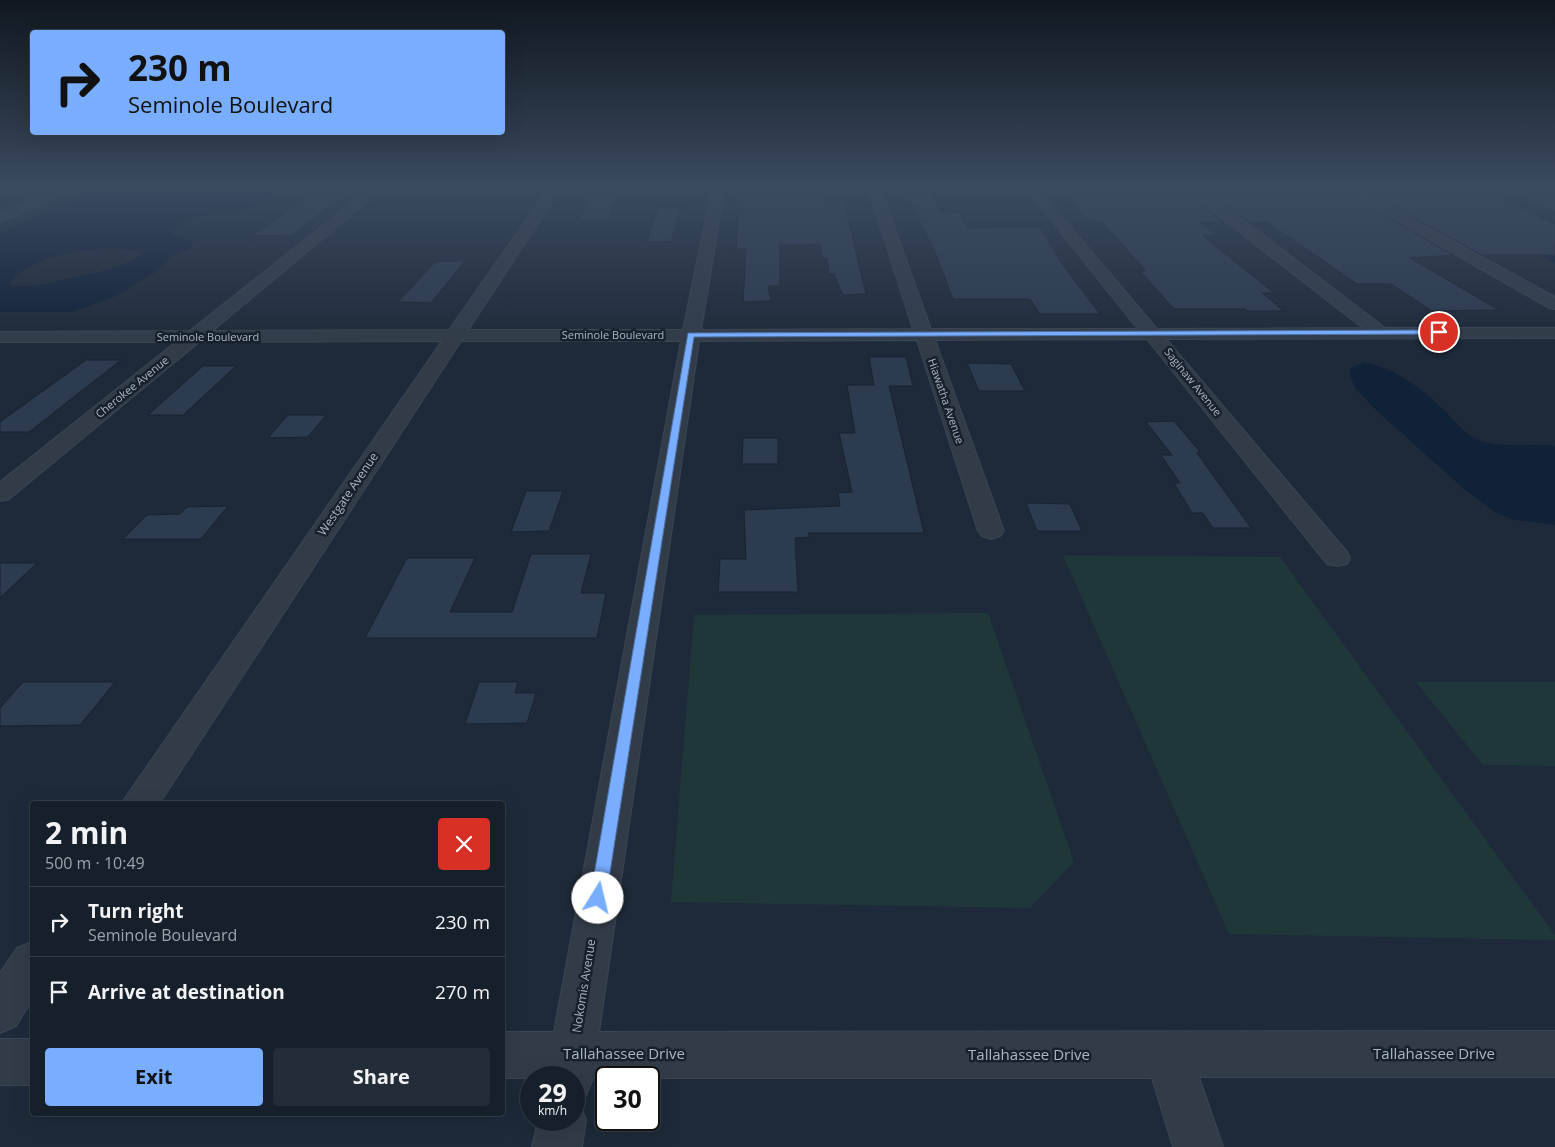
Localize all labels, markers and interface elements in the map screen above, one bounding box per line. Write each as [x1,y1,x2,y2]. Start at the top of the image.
text: 230 m [128,44,232,91]
icon: right [45,50,110,115]
text: Seminole Boulevard [128,89,333,119]
pin [1418,311,1460,353]
icon: arrive [1425,318,1453,346]
street label: Seminole Boulevard [562,327,664,342]
street label: Seminole Boulevard [157,329,259,344]
street label: Saginaw Avenue [1161,345,1225,419]
street label: Cherokee Avenue [92,352,171,421]
street label: Hiawatha Avenue [925,356,968,446]
street label: Westgate Avenue [313,449,382,539]
text: 2 min [45,812,128,853]
button: close [438,818,490,870]
text: 500 m · 10:49 [45,852,145,874]
position arrow [571,871,623,923]
text: Turn right [88,898,183,924]
icon: right [45,908,73,936]
text: 230 m [435,909,490,935]
text: Seminole Boulevard [88,924,237,946]
street label: Nokomis Avenue [568,938,599,1034]
icon: arrive [45,978,73,1006]
text: Arrive at destination [88,979,285,1005]
text: 270 m [435,979,490,1005]
street label: Tallahassee Drive [563,1043,685,1063]
street label: Tallahassee Drive [1373,1043,1495,1063]
street label: Tallahassee Drive [968,1044,1090,1064]
button: Exit [45,1048,263,1106]
button: Share [273,1048,490,1106]
speed limit sign: 30 [595,1066,660,1131]
text: 29 [538,1075,567,1109]
text: km/h [538,1102,567,1119]

